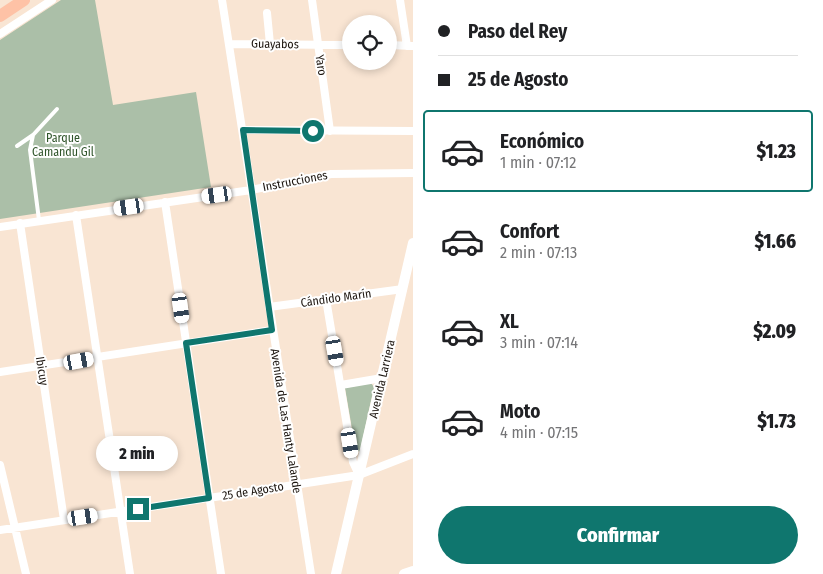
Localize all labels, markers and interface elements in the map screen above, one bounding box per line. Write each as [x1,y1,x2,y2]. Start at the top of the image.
map controls [342,15,397,70]
button: locate [342,15,397,70]
text: Paso del Rey [468,20,567,43]
street label: Guayabos [251,37,299,51]
street label: Yaro [313,54,329,76]
text: 25 de Agosto [468,68,568,91]
route start [302,120,324,142]
icon: car [440,129,485,174]
text: Económico [500,130,584,153]
park label: Parque Camandu Gil [32,131,94,159]
text: $1.23 [756,140,796,163]
text: 1 min · 07:12 [500,153,576,172]
street label: Instrucciones [261,168,329,194]
car [201,185,232,205]
car [113,197,144,217]
icon: car [440,219,485,264]
text: Confort [500,220,560,243]
text: $1.66 [755,230,796,253]
text: 2 min · 07:13 [500,243,577,262]
street label: Cándido Marín [300,286,372,310]
car [171,292,190,324]
icon: car [440,309,485,354]
text: XL [500,310,519,333]
text: $2.09 [753,320,796,343]
text: 3 min · 07:14 [500,333,578,352]
car [325,335,344,367]
street label: Avenida Larriera [366,338,398,420]
street label: Avenida de Las Hanty Lalande [268,348,304,494]
car [62,351,95,371]
street label: Ibicuy [33,355,51,387]
icon: car [440,399,485,444]
text: Moto [500,400,540,423]
text: $1.73 [757,410,796,433]
text: 4 min · 07:15 [500,423,578,442]
car [340,427,359,459]
callout: 2 min [97,436,179,472]
text: 2 min [119,444,155,463]
street label: 25 de Agosto [221,479,285,503]
route end [127,498,149,520]
button: Confirmar [438,506,798,564]
car [67,507,98,527]

